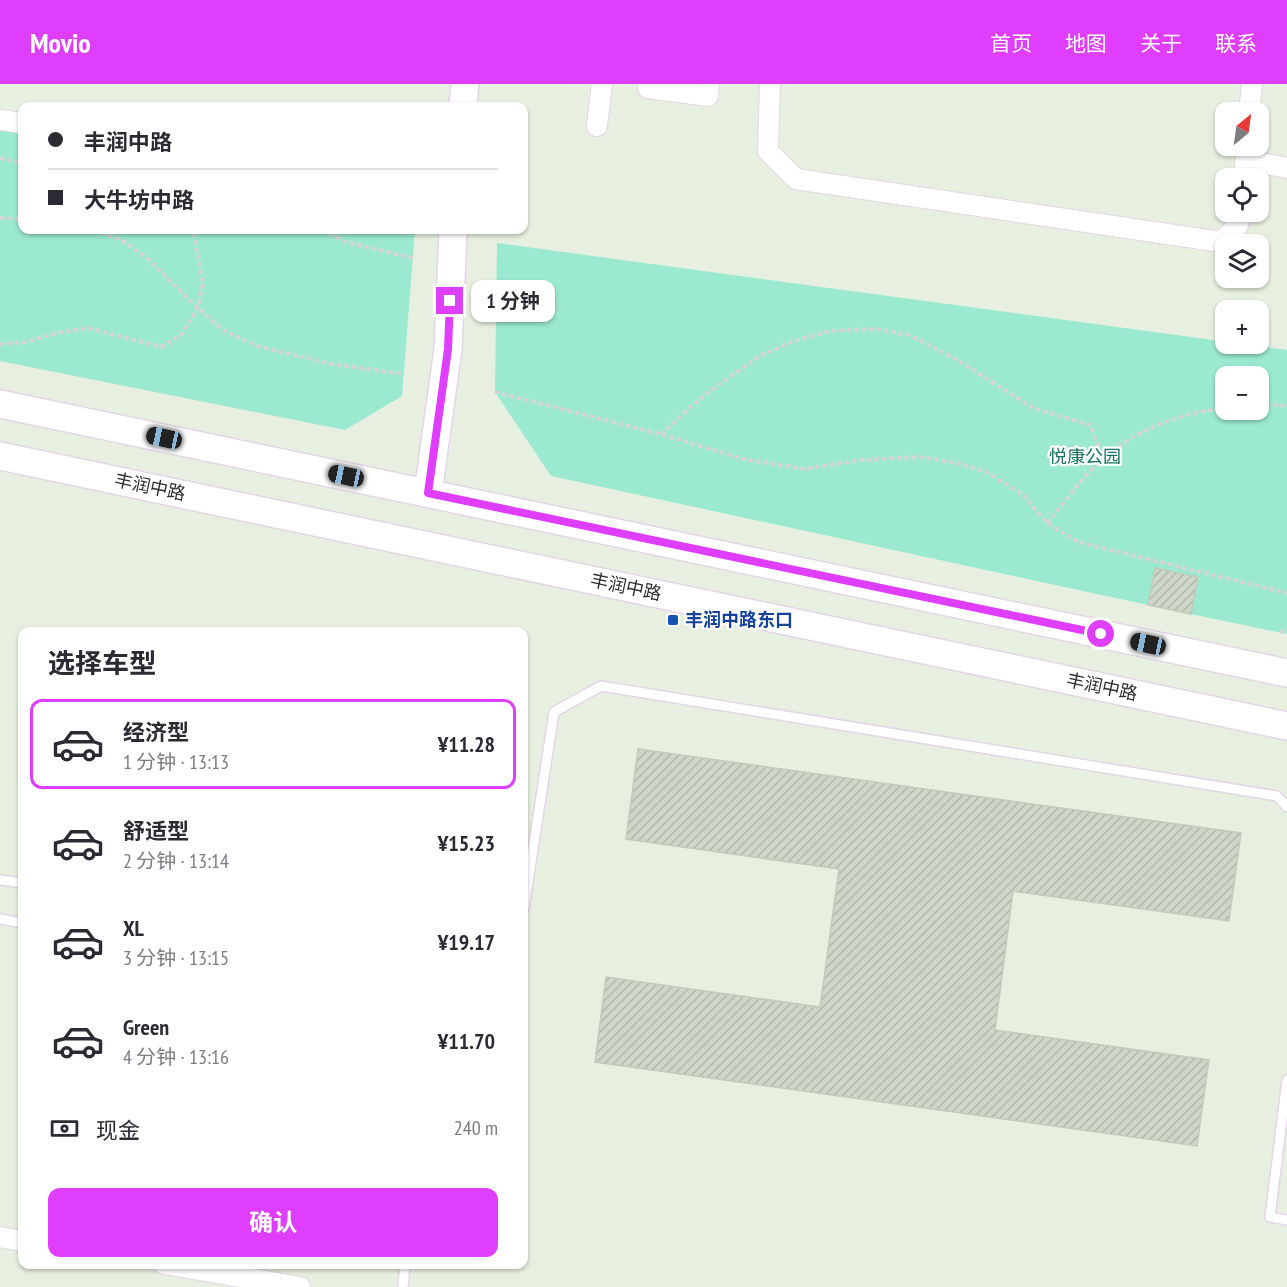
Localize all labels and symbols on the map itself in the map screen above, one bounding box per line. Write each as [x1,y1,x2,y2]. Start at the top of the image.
north arrow [1215,102,1269,156]
callout: 1 分钟 [471,280,555,322]
route end [436,287,463,314]
car [145,425,183,451]
park label: 悦康公园 [1049,445,1121,468]
car [327,463,365,489]
street label: 丰润中路 [112,468,188,505]
street label: 丰润中路 [588,568,664,605]
place label: 丰润中路东口 [685,608,793,631]
marker: 丰润中路东口 [666,613,680,627]
route start [1087,620,1114,647]
car [1129,631,1167,657]
street label: 丰润中路 [1064,668,1140,705]

